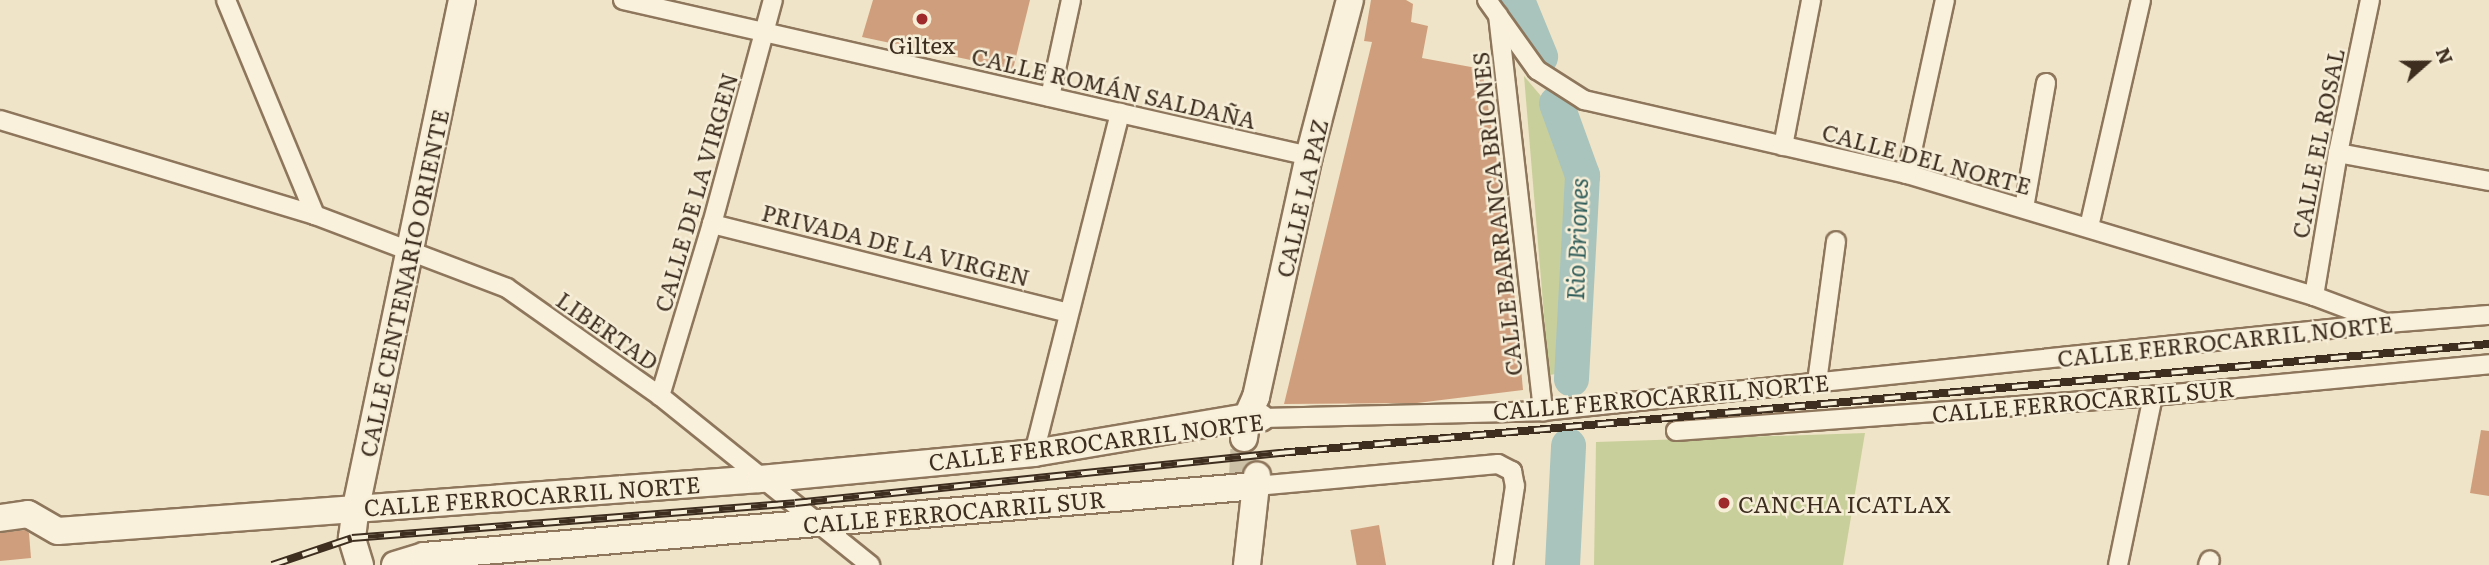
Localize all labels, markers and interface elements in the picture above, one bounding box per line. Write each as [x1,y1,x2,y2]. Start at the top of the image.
marker: Giltex [914,11,930,27]
north arrow [2391,28,2461,98]
place label: Giltex [889,30,955,58]
street label: CALLE ROMÁN SALDAÑA [969,41,1259,133]
text: N [2430,43,2462,68]
street label: CALLE EL ROSAL [2285,46,2349,240]
street label: CALLE BARRANCA BRIONES [1465,51,1527,377]
street label: CALLE DE LA VIRGEN [648,69,742,315]
street label: CALLE CENTENARIO ORIENTE [353,107,453,459]
street label: CALLE LA PAZ [1269,116,1333,280]
street label: CALLE DEL NORTE [1819,117,2035,199]
water label: Rio Briones [1559,177,1593,301]
street label: PRIVADA DE LA VIRGEN [759,197,1033,291]
street label: LIBERTAD [552,285,664,375]
street label: CALLE FERROCARRIL NORTE [2056,309,2394,371]
street label: CALLE FERROCARRIL NORTE [1492,368,1830,424]
street label: CALLE FERROCARRIL SUR [1931,373,2235,427]
street label: CALLE FERROCARRIL NORTE [927,407,1265,475]
street label: CALLE FERROCARRIL NORTE [363,469,701,521]
street label: CALLE FERROCARRIL SUR [802,484,1106,538]
place label: CANCHA ICATLAX [1738,489,1951,517]
marker: CANCHA ICATLAX [1716,495,1732,511]

